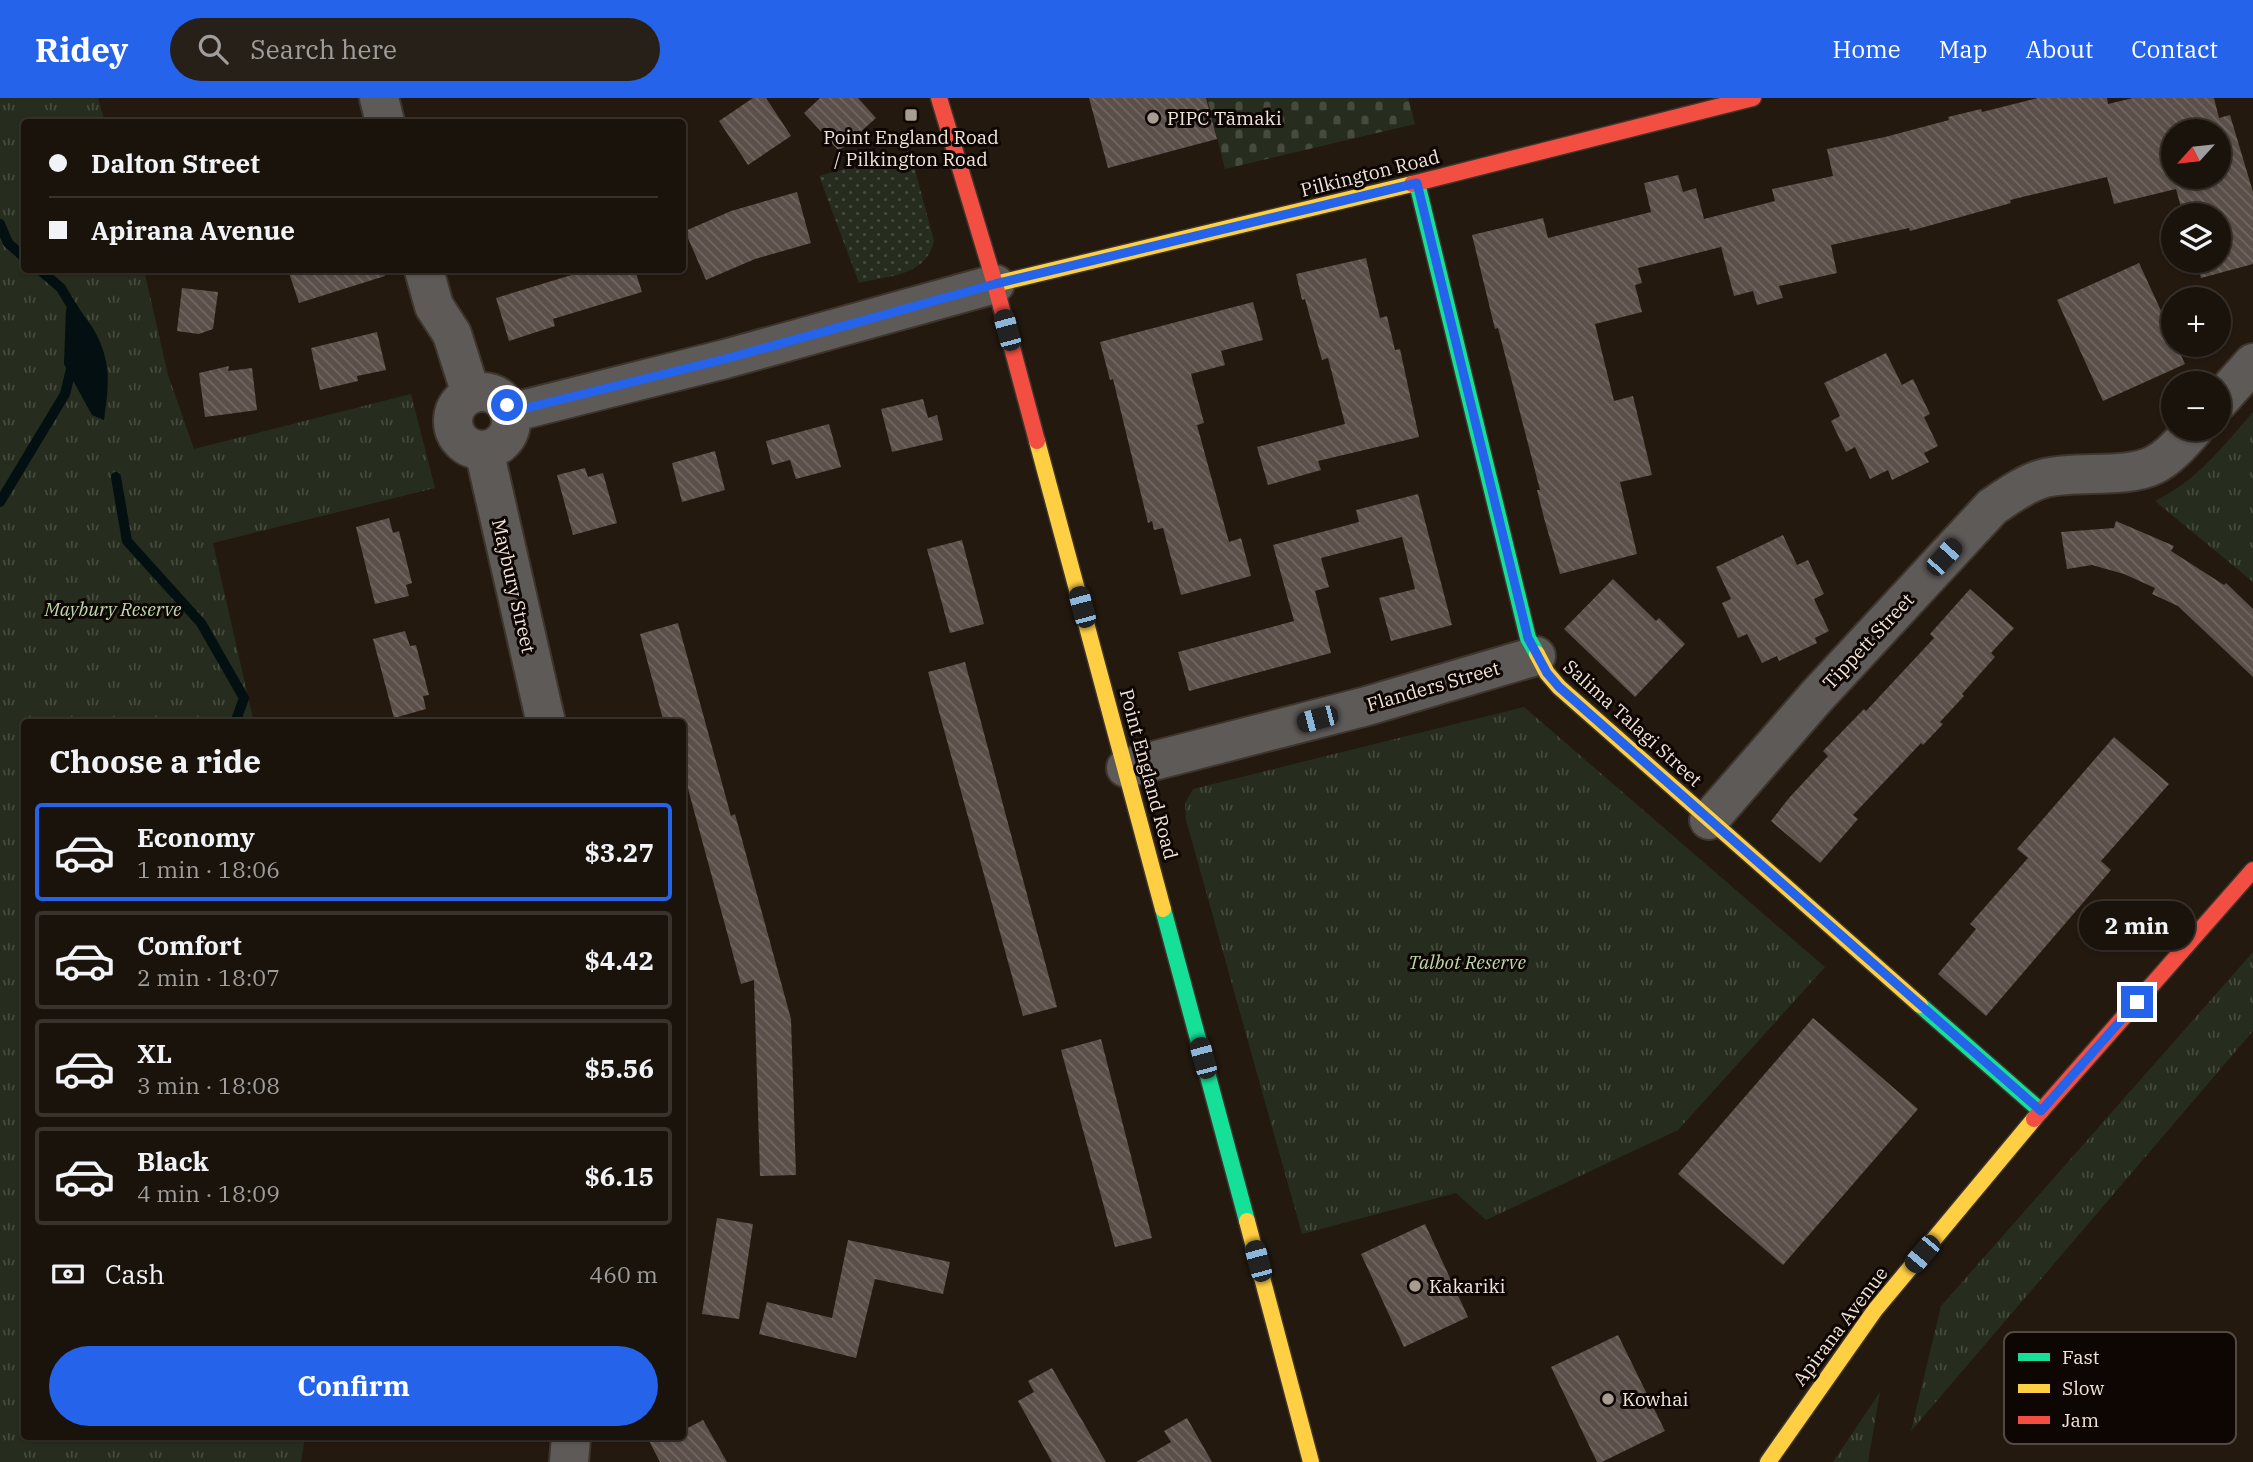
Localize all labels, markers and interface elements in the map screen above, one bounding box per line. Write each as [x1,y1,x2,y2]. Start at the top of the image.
search box [170,18,660,81]
text: Ridey [35,28,128,71]
icon: search [194,30,232,68]
text: Search here [250,32,397,66]
text: Home [1833,33,1901,65]
text: Map [1939,33,1987,65]
text: About [2025,33,2093,65]
text: Contact [2131,33,2218,65]
place label: PIPC Tāmaki [1167,106,1282,130]
marker: Point England Road / Pilkington Road [903,107,919,123]
marker: PIPC Tāmaki [1145,110,1161,126]
north arrow [2161,119,2231,189]
map controls [2161,119,2231,441]
place label: Point England Road / Pilkington Road [823,125,999,171]
street label: Pilkington Road [1298,144,1442,202]
text: Dalton Street [91,146,260,180]
button: layers [2161,203,2231,273]
text: Apirana Avenue [91,213,295,247]
button: + [2161,287,2231,357]
car [992,307,1023,353]
button: − [2161,371,2231,441]
route start [491,389,523,421]
street label: Maybury Street [487,517,541,656]
car [1923,534,1966,580]
car [1067,584,1098,630]
street label: Tippett Street [1817,588,1919,694]
park label: Maybury Reserve [43,597,182,621]
street label: Salima Talagi Street [1559,654,1707,792]
street label: Flanders Street [1364,655,1503,716]
street label: Point England Road [1115,686,1183,862]
car [1294,703,1341,735]
text: Choose a ride [49,740,261,782]
text: Economy [137,820,255,854]
icon: car [53,821,116,884]
text: $3.27 [584,835,654,869]
text: 1 min · 18:06 [137,854,280,884]
callout: 2 min [2079,900,2195,950]
text: 2 min [2105,910,2169,940]
text: Comfort [137,928,242,962]
icon: car [53,929,116,992]
text: $4.42 [584,943,654,977]
park label: Talbot Reserve [1408,950,1526,974]
text: 2 min · 18:07 [137,962,280,992]
route end [2121,986,2153,1018]
car [1188,1035,1219,1081]
text: XL [137,1036,172,1070]
icon: car [53,1037,116,1100]
text: $5.56 [584,1051,654,1085]
text: 3 min · 18:08 [137,1070,280,1100]
text: Black [137,1144,209,1178]
icon: car [53,1145,116,1208]
text: $6.15 [584,1159,654,1193]
text: 4 min · 18:09 [137,1178,280,1208]
car [1901,1231,1944,1277]
car [1243,1238,1274,1284]
icon: cash [49,1255,87,1293]
text: Cash [105,1257,165,1291]
text: 460 m [589,1259,658,1289]
street label: Apirana Avenue [1787,1262,1893,1390]
place label: Kakariki [1429,1274,1505,1298]
marker: Kakariki [1407,1278,1423,1294]
legend [2004,1332,2236,1444]
text: Fast [2062,1345,2100,1369]
button: Confirm [49,1346,658,1426]
text: Slow [2062,1376,2104,1400]
place label: Kowhai [1622,1387,1689,1411]
marker: Kowhai [1600,1391,1616,1407]
text: Jam [2062,1408,2099,1432]

